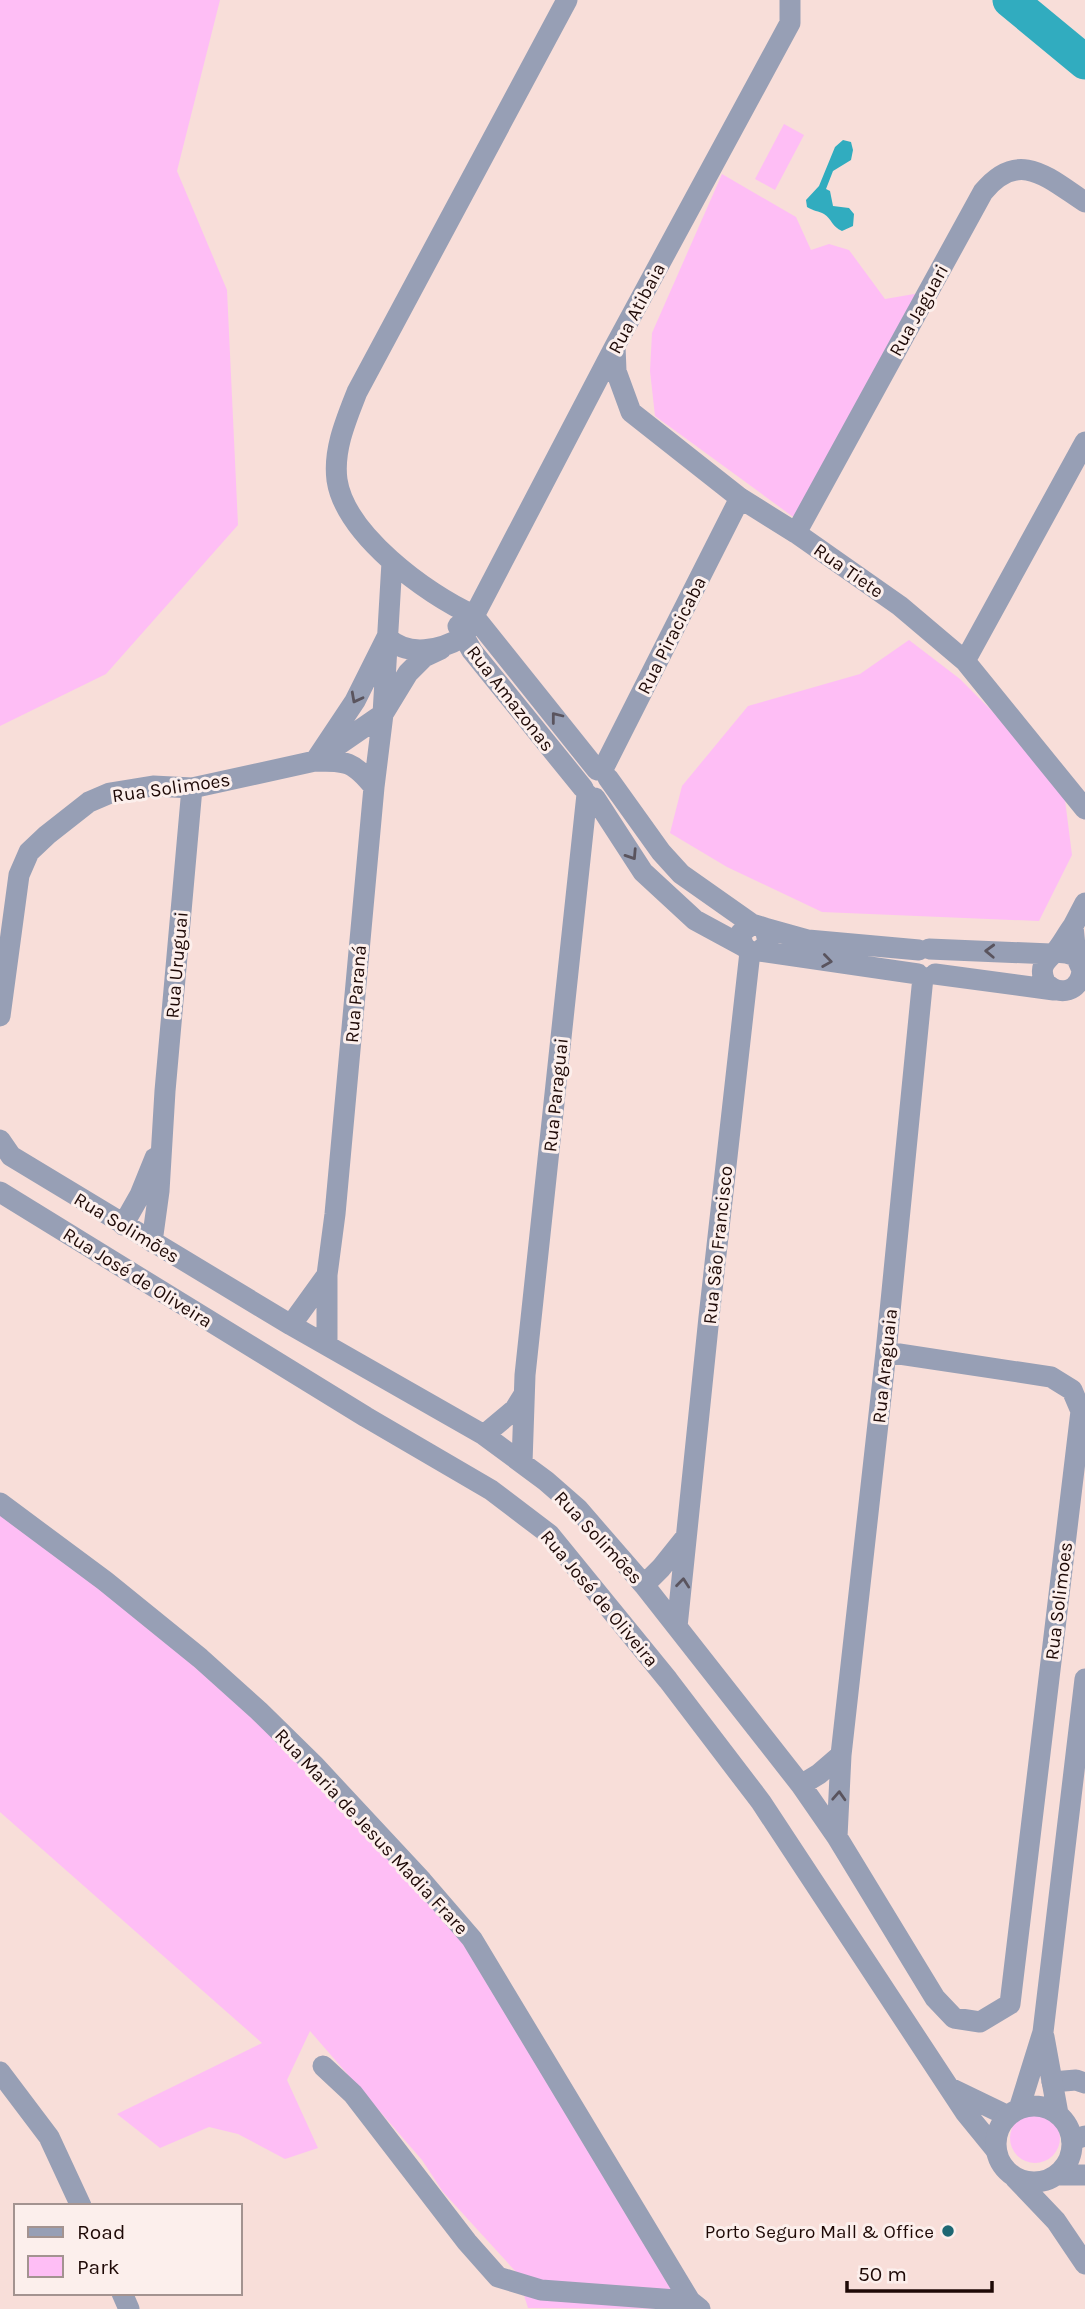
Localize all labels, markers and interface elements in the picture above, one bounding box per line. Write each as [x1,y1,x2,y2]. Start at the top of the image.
street label: Rua Atibaia [604,259,670,358]
street label: Rua Jaguari [885,261,953,360]
street label: Rua Tiete [809,539,887,603]
street label: Rua Piracicaba [633,573,711,698]
street label: Rua Amazonas [462,641,558,756]
one-way arrow [351,690,364,703]
one-way arrow [551,712,564,724]
street label: Rua Solimoes [111,769,232,807]
one-way arrow [624,847,636,860]
street label: Rua Uruguai [161,911,193,1019]
street label: Rua Paraná [341,944,371,1044]
one-way arrow [984,944,995,959]
one-way arrow [821,953,833,968]
street label: Rua Paraguai [539,1037,573,1153]
street label: Rua São Francisco [699,1165,737,1325]
street label: Rua Solimões [70,1188,183,1268]
street label: Rua José de Oliveira [59,1223,216,1333]
street label: Rua Araguaia [868,1308,902,1425]
street label: Rua Solimões [550,1487,647,1589]
street label: Rua José de Oliveira [536,1526,663,1671]
street label: Rua Solimoes [1041,1541,1077,1661]
one-way arrow [675,1577,690,1589]
street label: Rua Maria de Jesus Madia Frare [270,1724,473,1939]
one-way arrow [832,1790,847,1801]
legend [14,2204,242,2295]
text: Road [77,2220,125,2244]
place label: Porto Seguro Mall & Office [705,2221,934,2243]
marker: Porto Seguro Mall & Office [940,2223,956,2239]
scale bar [847,2250,992,2294]
text: Park [77,2255,120,2279]
text: 50 m [858,2262,907,2286]

